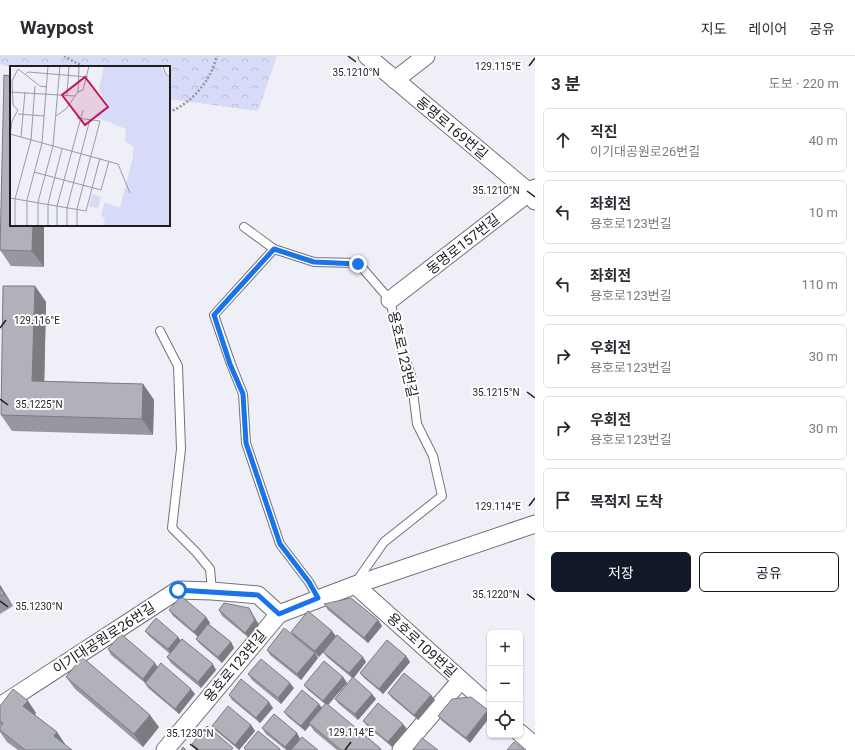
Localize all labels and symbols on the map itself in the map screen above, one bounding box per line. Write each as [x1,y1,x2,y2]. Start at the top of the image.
text: 129.115°E [475,61,521,72]
inset map [10,66,170,226]
text: 35.1210°N [332,67,380,78]
street label: 동명로169번길 [413,94,491,162]
text: 35.1210°N [472,185,520,196]
street label: 동명로157번길 [423,211,503,277]
route end [349,255,367,273]
street label: 용호로123번길 [385,309,421,399]
text: 129.116°E [14,315,60,326]
text: 35.1215°N [472,387,520,398]
text: 35.1225°N [15,399,63,410]
text: 129.114°E [475,501,521,512]
route start [169,581,187,599]
text: 35.1220°N [472,589,520,600]
street label: 이기대공원로26번길 [50,599,158,677]
text: 35.1230°N [15,601,63,612]
street label: 용호로109번길 [384,610,460,680]
street label: 용호로123번길 [201,627,269,705]
text: 129.114°E [328,727,374,738]
text: 35.1230°N [166,728,214,739]

